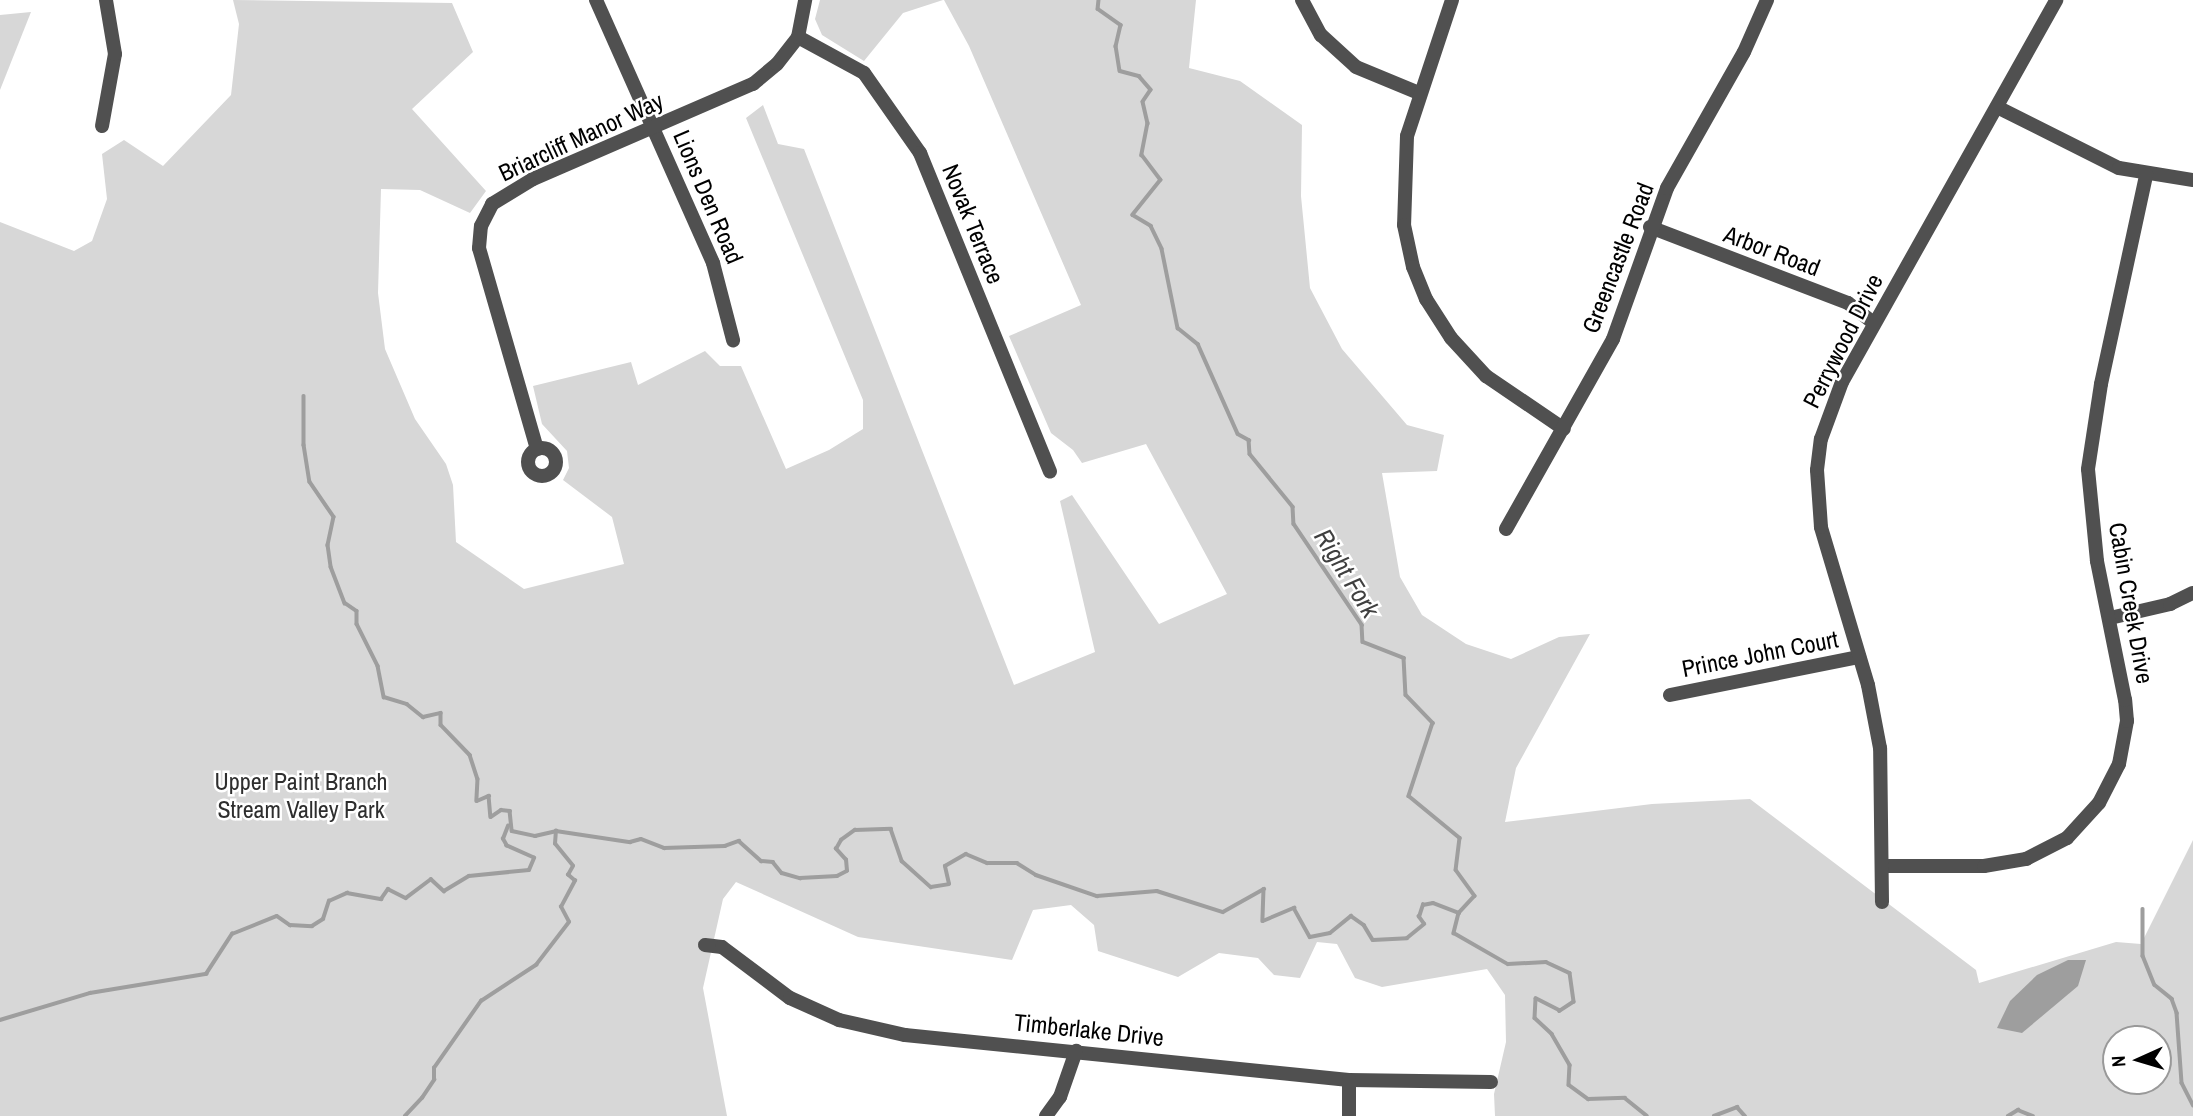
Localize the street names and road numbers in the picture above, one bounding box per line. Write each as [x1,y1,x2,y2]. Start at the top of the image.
street label: Briarcliff Manor Way [494,86,668,188]
street label: Lions Den Road [667,126,749,268]
street label: Novak Terrace [936,160,1010,288]
street label: Greencastle Road [1576,179,1660,337]
street label: Arbor Road [1720,220,1824,282]
street label: Perrywood Drive [1797,269,1889,413]
street label: Cabin Creek Drive [2103,520,2159,686]
street label: Prince John Court [1679,625,1841,683]
street label: Timberlake Drive [1013,1008,1165,1052]

